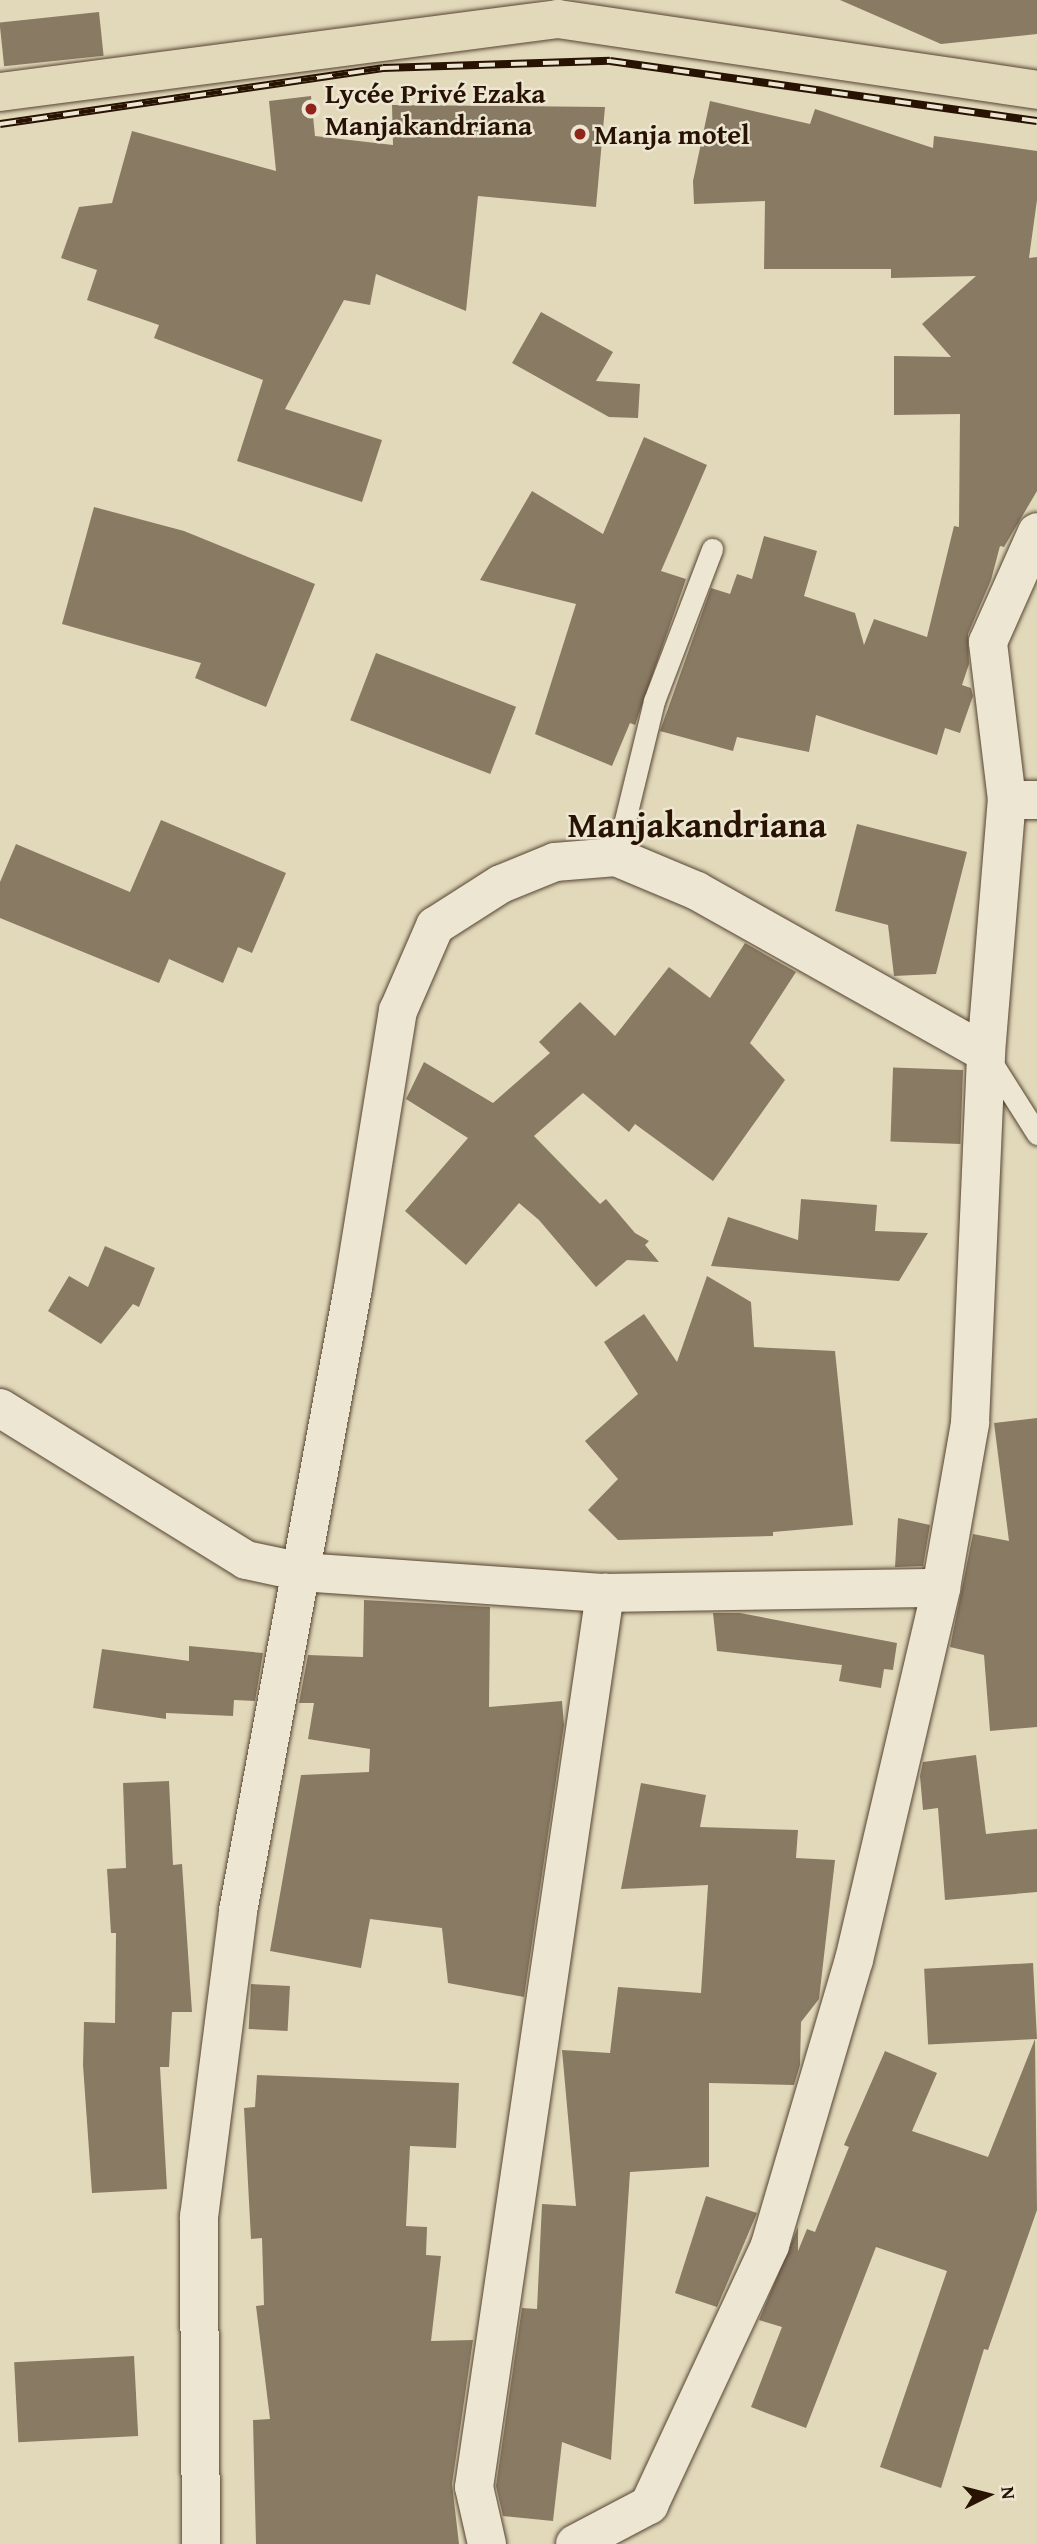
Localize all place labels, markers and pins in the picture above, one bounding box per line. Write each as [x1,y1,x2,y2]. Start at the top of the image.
place label: Lycée Privé Ezaka Manjakandriana [325,76,546,142]
marker: Lycée Privé Ezaka Manjakandriana [303,101,319,117]
place label: Manja motel [594,117,750,151]
marker: Manja motel [572,126,588,142]

